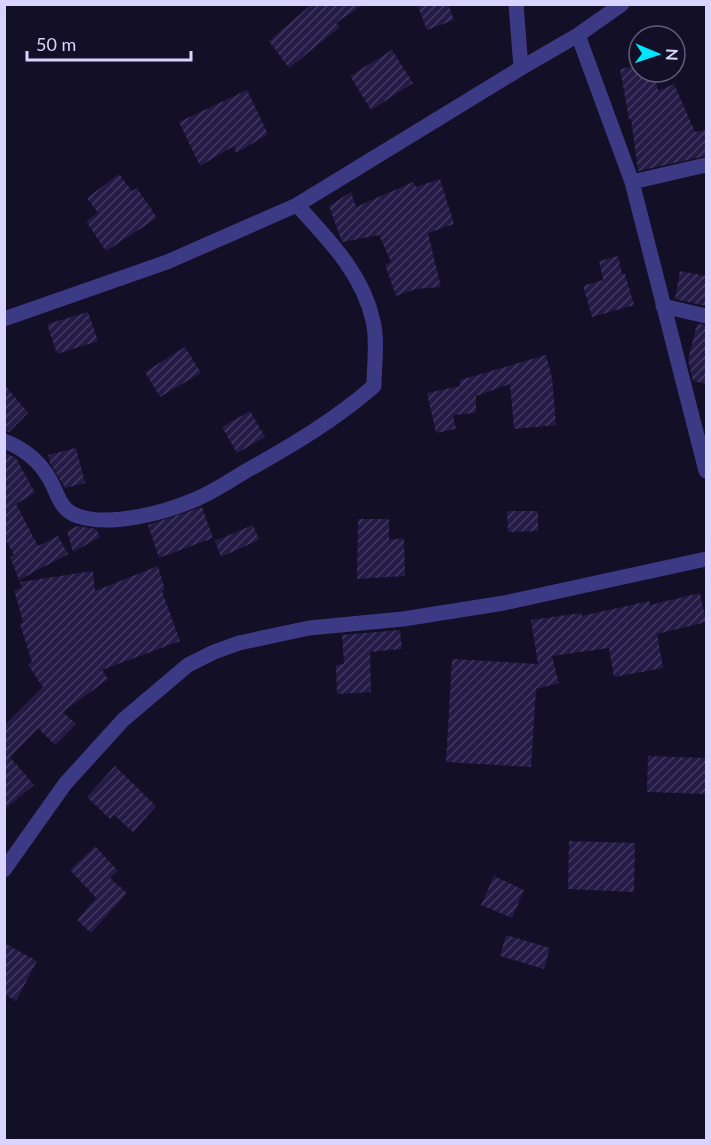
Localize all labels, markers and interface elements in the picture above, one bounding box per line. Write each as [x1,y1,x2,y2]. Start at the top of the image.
scale bar [27,24,190,62]
north arrow [627,24,687,84]
text: 50 m [36,33,76,55]
text: N [663,48,682,61]

